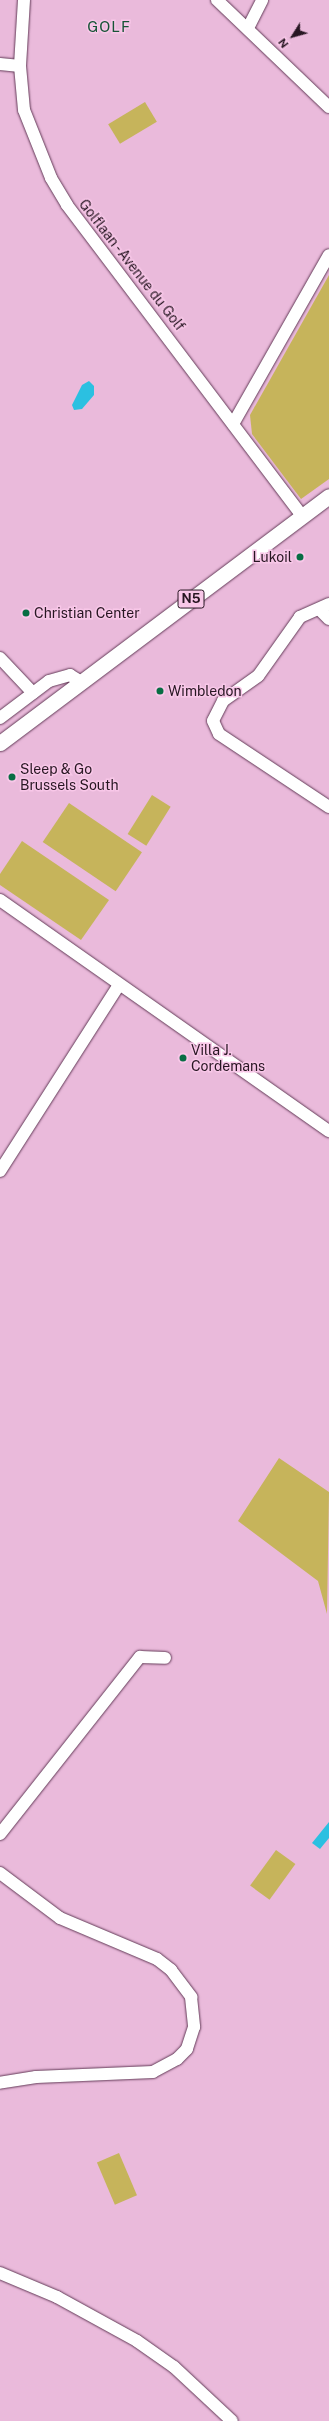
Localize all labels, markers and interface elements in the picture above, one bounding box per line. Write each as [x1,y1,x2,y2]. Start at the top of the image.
north arrow [273,16,313,56]
district label: GOLF [87,18,131,36]
text: N [276,36,291,50]
street label: Golflaan - Avenue du Golf [74,194,190,336]
place label: Lukoil [252,549,292,565]
marker: Lukoil [295,552,305,562]
road number: N5 [177,588,205,610]
place label: Christian Center [34,605,140,621]
marker: Christian Center [21,608,31,618]
place label: Wimbledon [168,683,242,699]
marker: Wimbledon [155,686,165,696]
place label: Sleep & Go Brussels South [20,761,118,794]
marker: Sleep & Go Brussels South [7,772,17,782]
place label: Villa J. Cordemans [191,1042,265,1074]
marker: Villa J. Cordemans [178,1053,188,1063]

